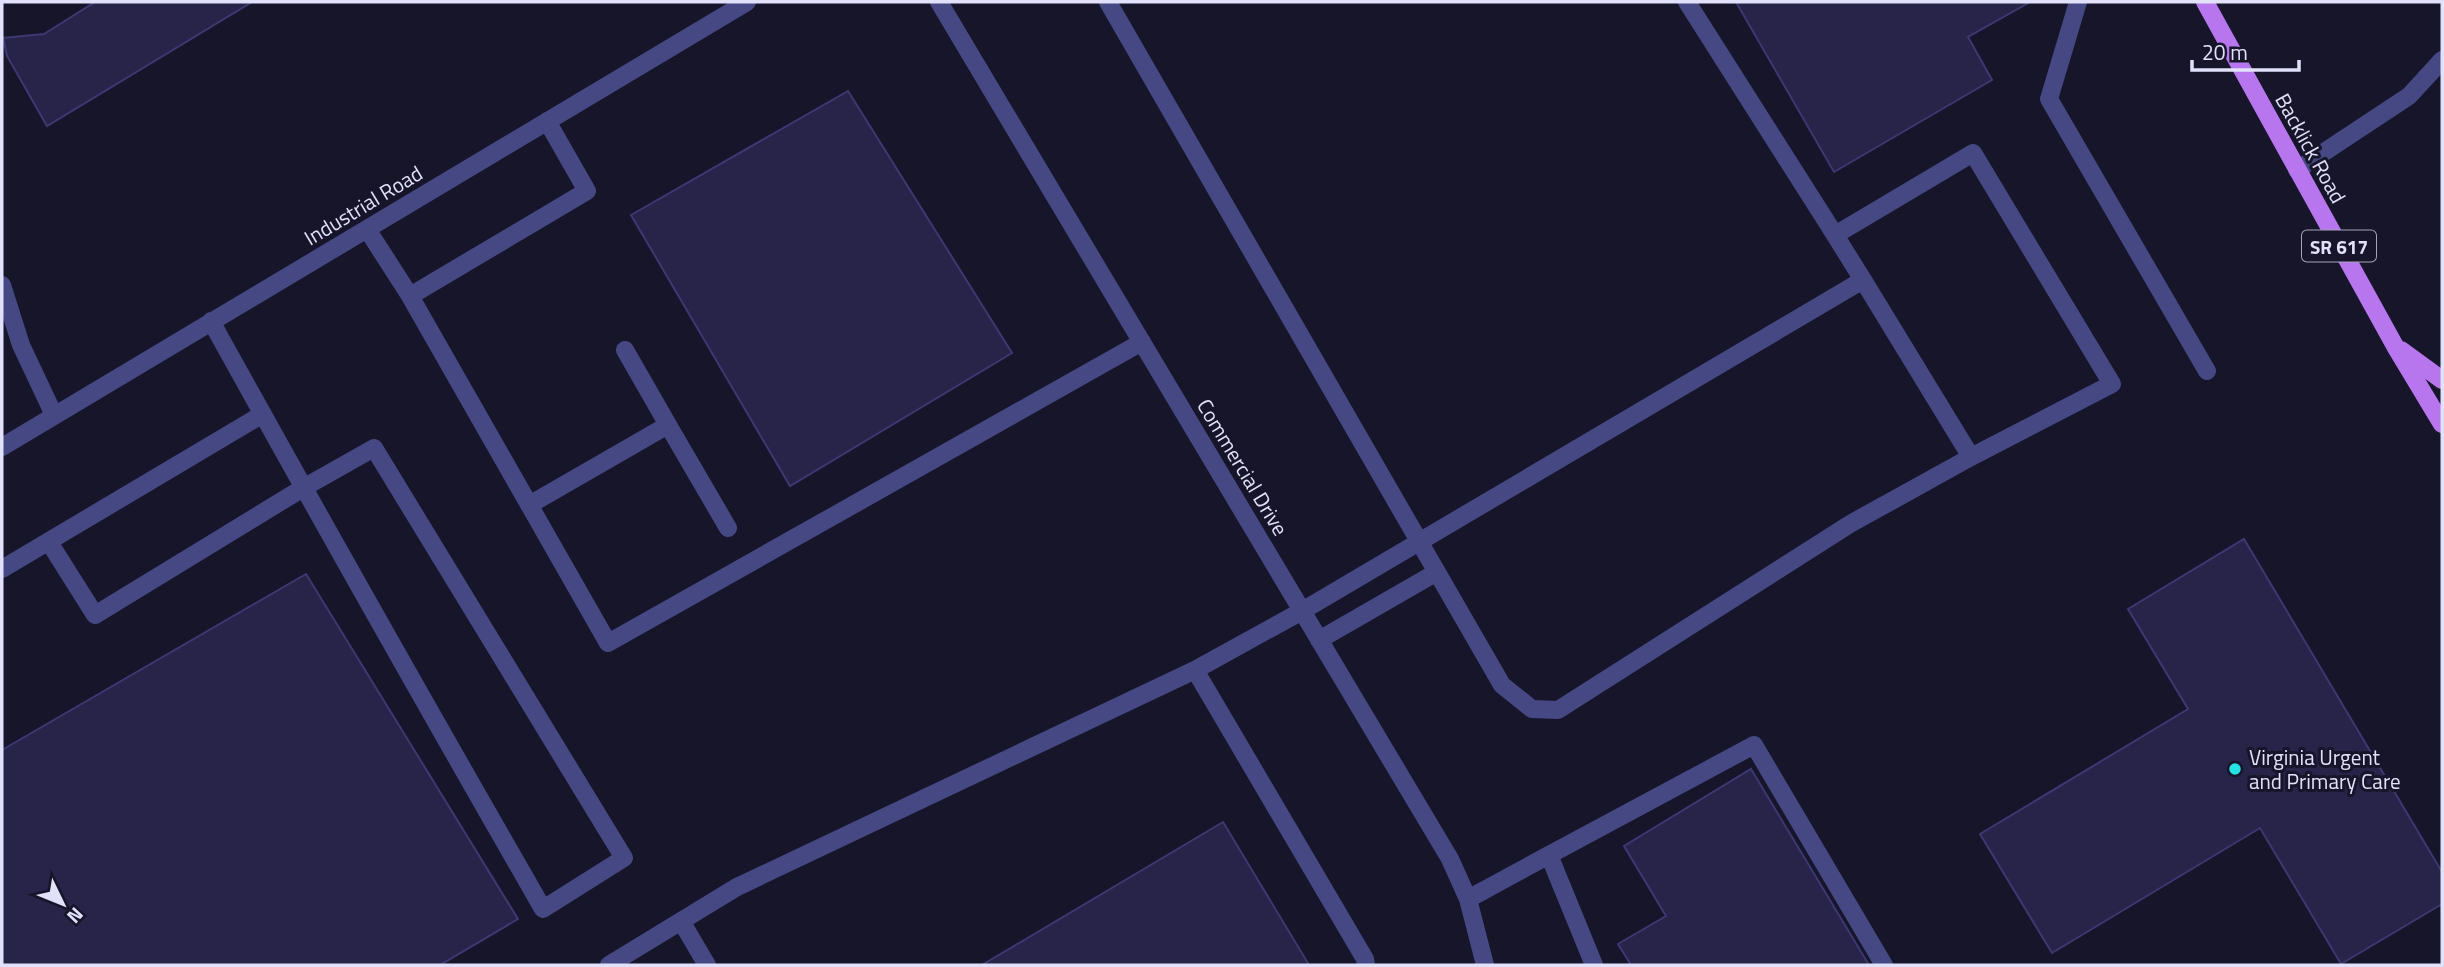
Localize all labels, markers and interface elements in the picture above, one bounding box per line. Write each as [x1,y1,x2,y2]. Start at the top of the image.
scale bar [2192,28,2299,72]
text: 20 m [2202,36,2248,68]
street label: Backlick Road [2268,87,2354,209]
street label: Industrial Road [298,157,428,253]
road number: SR 617 [2302,230,2376,262]
street label: Commercial Drive [1189,392,1297,542]
place label: Virginia Urgent and Primary Care [2249,741,2401,797]
marker: Virginia Urgent and Primary Care [2227,761,2243,777]
north arrow [28,869,98,939]
text: N [61,901,91,931]

